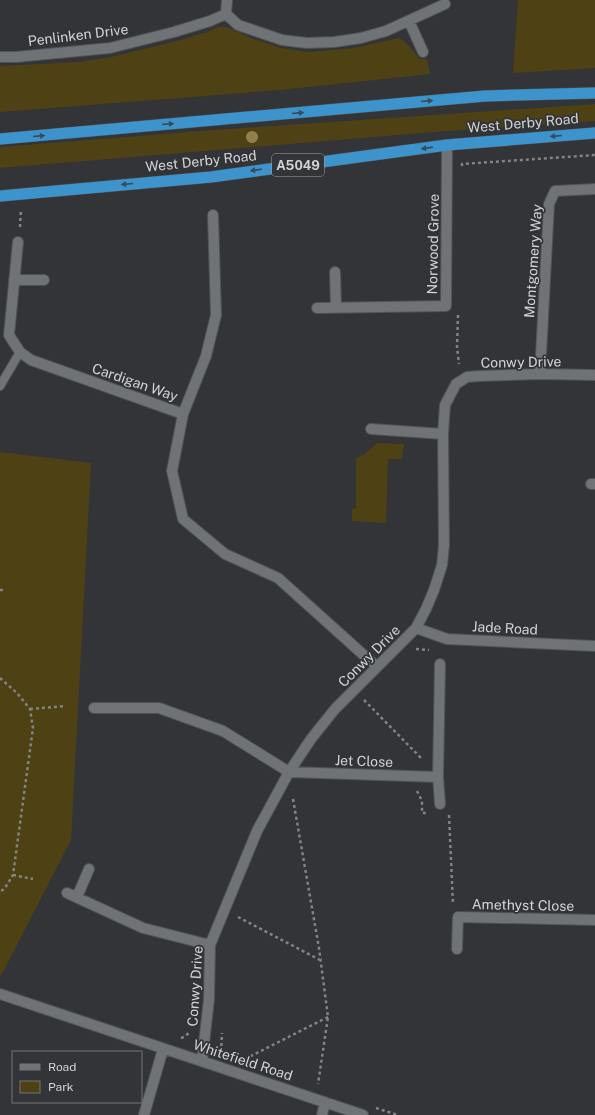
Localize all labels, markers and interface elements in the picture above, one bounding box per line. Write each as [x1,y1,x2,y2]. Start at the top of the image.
street label: Penlinken Drive [27,21,129,49]
one-way arrow [421,98,433,104]
one-way arrow [292,109,304,116]
street label: West Derby Road [467,110,579,136]
one-way arrow [162,121,174,127]
one-way arrow [33,132,45,139]
one-way arrow [550,132,562,139]
one-way arrow [421,145,433,151]
street label: West Derby Road [145,147,257,175]
road number: A5049 [272,154,324,176]
one-way arrow [250,167,262,174]
one-way arrow [121,181,133,188]
street label: Norwood Grove [424,193,442,294]
street label: Montgomery Way [521,203,545,318]
street label: Conwy Drive [480,353,562,371]
street label: Cardigan Way [90,360,180,404]
street label: Jade Road [472,618,538,638]
street label: Conwy Drive [335,622,403,690]
street label: Jet Close [335,752,393,770]
street label: Amethyst Close [472,896,574,914]
street label: Conwy Drive [184,945,206,1027]
street label: Whitefield Road [191,1036,295,1084]
legend [12,1051,142,1103]
text: Road [48,1060,76,1074]
text: Park [48,1080,74,1094]

